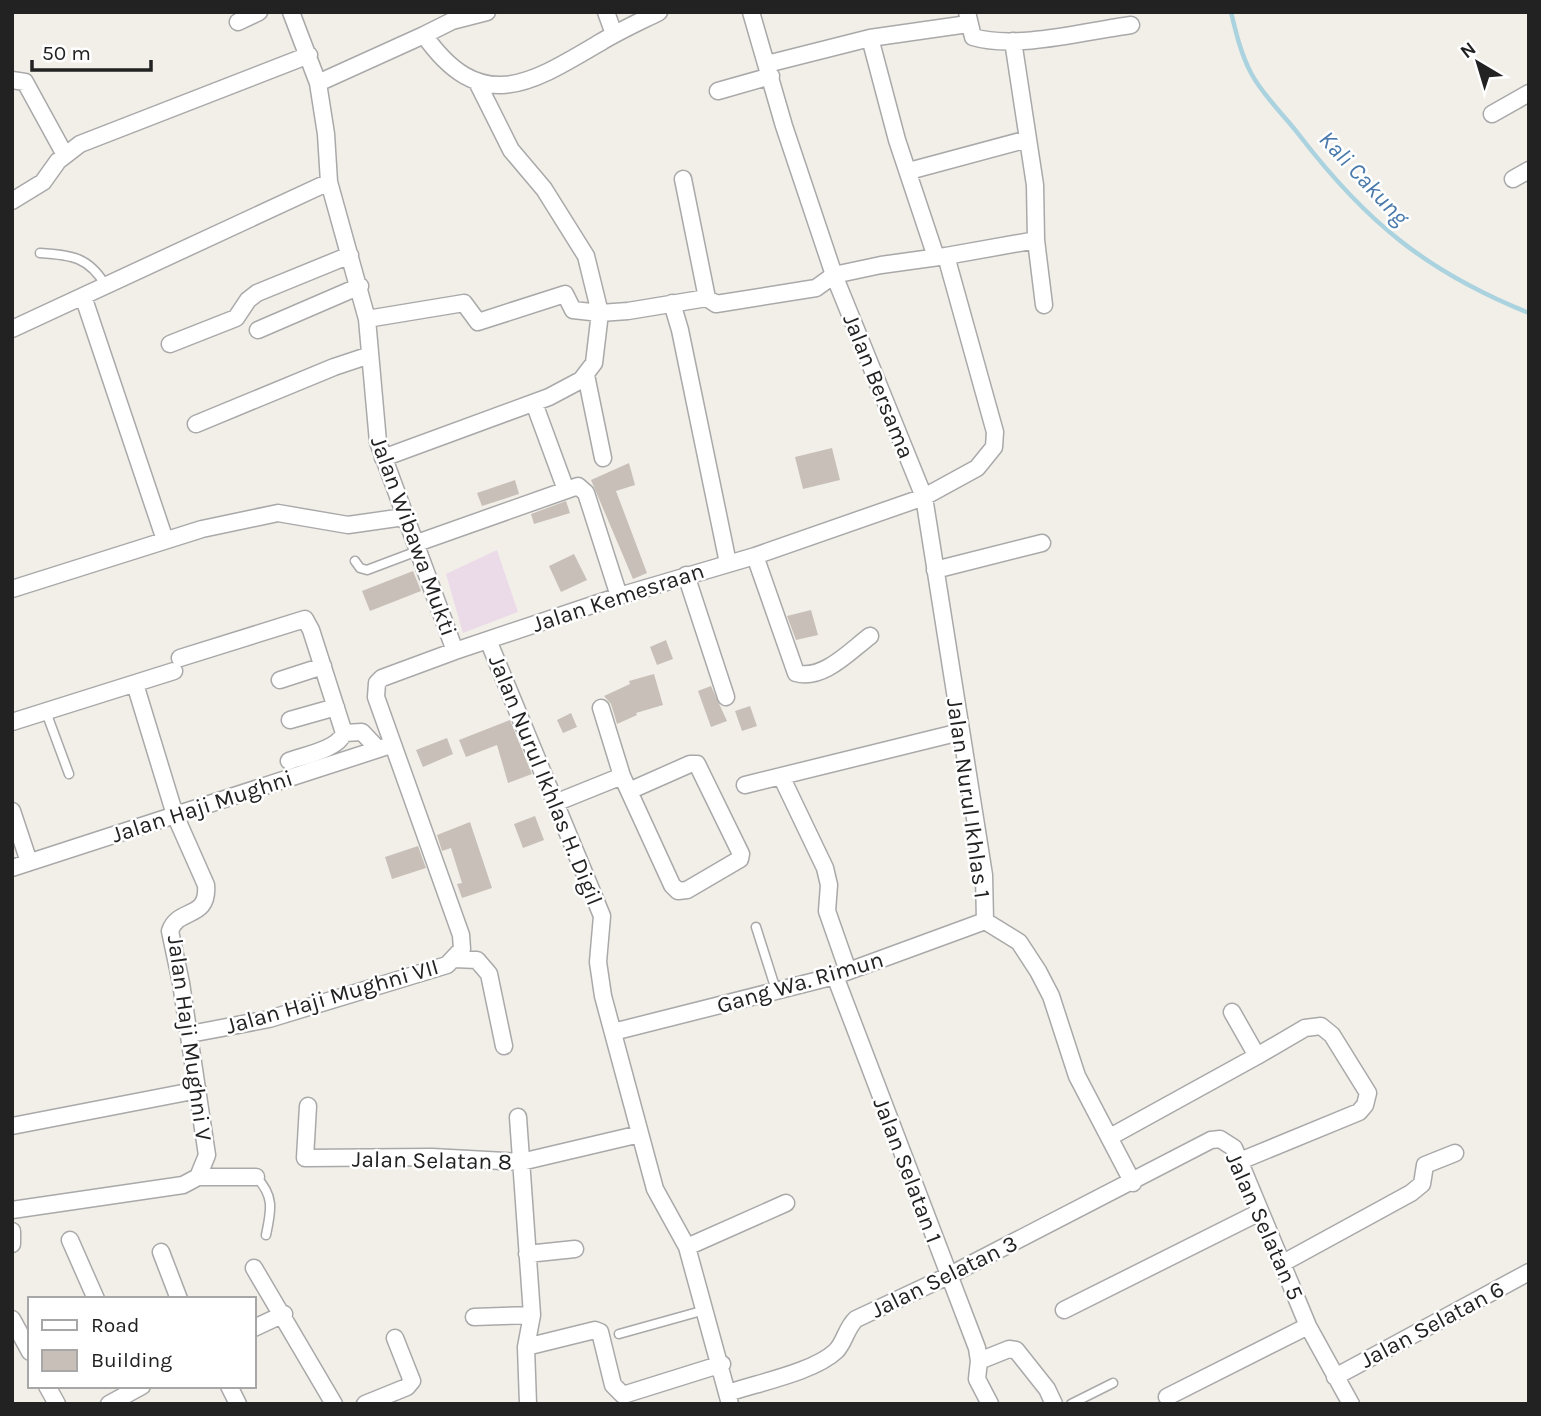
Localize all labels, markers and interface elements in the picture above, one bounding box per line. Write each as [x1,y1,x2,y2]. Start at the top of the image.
scale bar [32,28,150,72]
north arrow [1443,28,1513,98]
text: N [1456,38,1480,63]
text: 50 m [42,41,91,65]
water label: Kali Cakung [1313,125,1415,232]
street label: Jalan Bersama [837,310,920,463]
street label: Jalan Wibawa Mukti [365,433,462,640]
street label: Jalan Kemesraan [529,557,707,638]
street label: Jalan Nurul Ikhlas H. Digil [483,651,608,909]
street label: Jalan Nurul Ikhlas 1 [941,696,996,900]
street label: Jalan Haji Mughni [108,764,296,849]
street label: Jalan Haji Mughni V [162,934,217,1143]
street label: Gang Wa. Rimun [714,946,887,1019]
street label: Jalan Haji Mughni VII [223,953,442,1040]
street label: Jalan Selatan 1 [867,1094,948,1247]
street label: Jalan Selatan 8 [352,1146,512,1175]
street label: Jalan Selatan 5 [1220,1148,1309,1304]
street label: Jalan Selatan 3 [867,1229,1022,1324]
street label: Jalan Selatan 6 [1356,1275,1509,1374]
legend [28,1297,256,1388]
text: Road [91,1313,139,1337]
text: Building [91,1348,172,1372]

